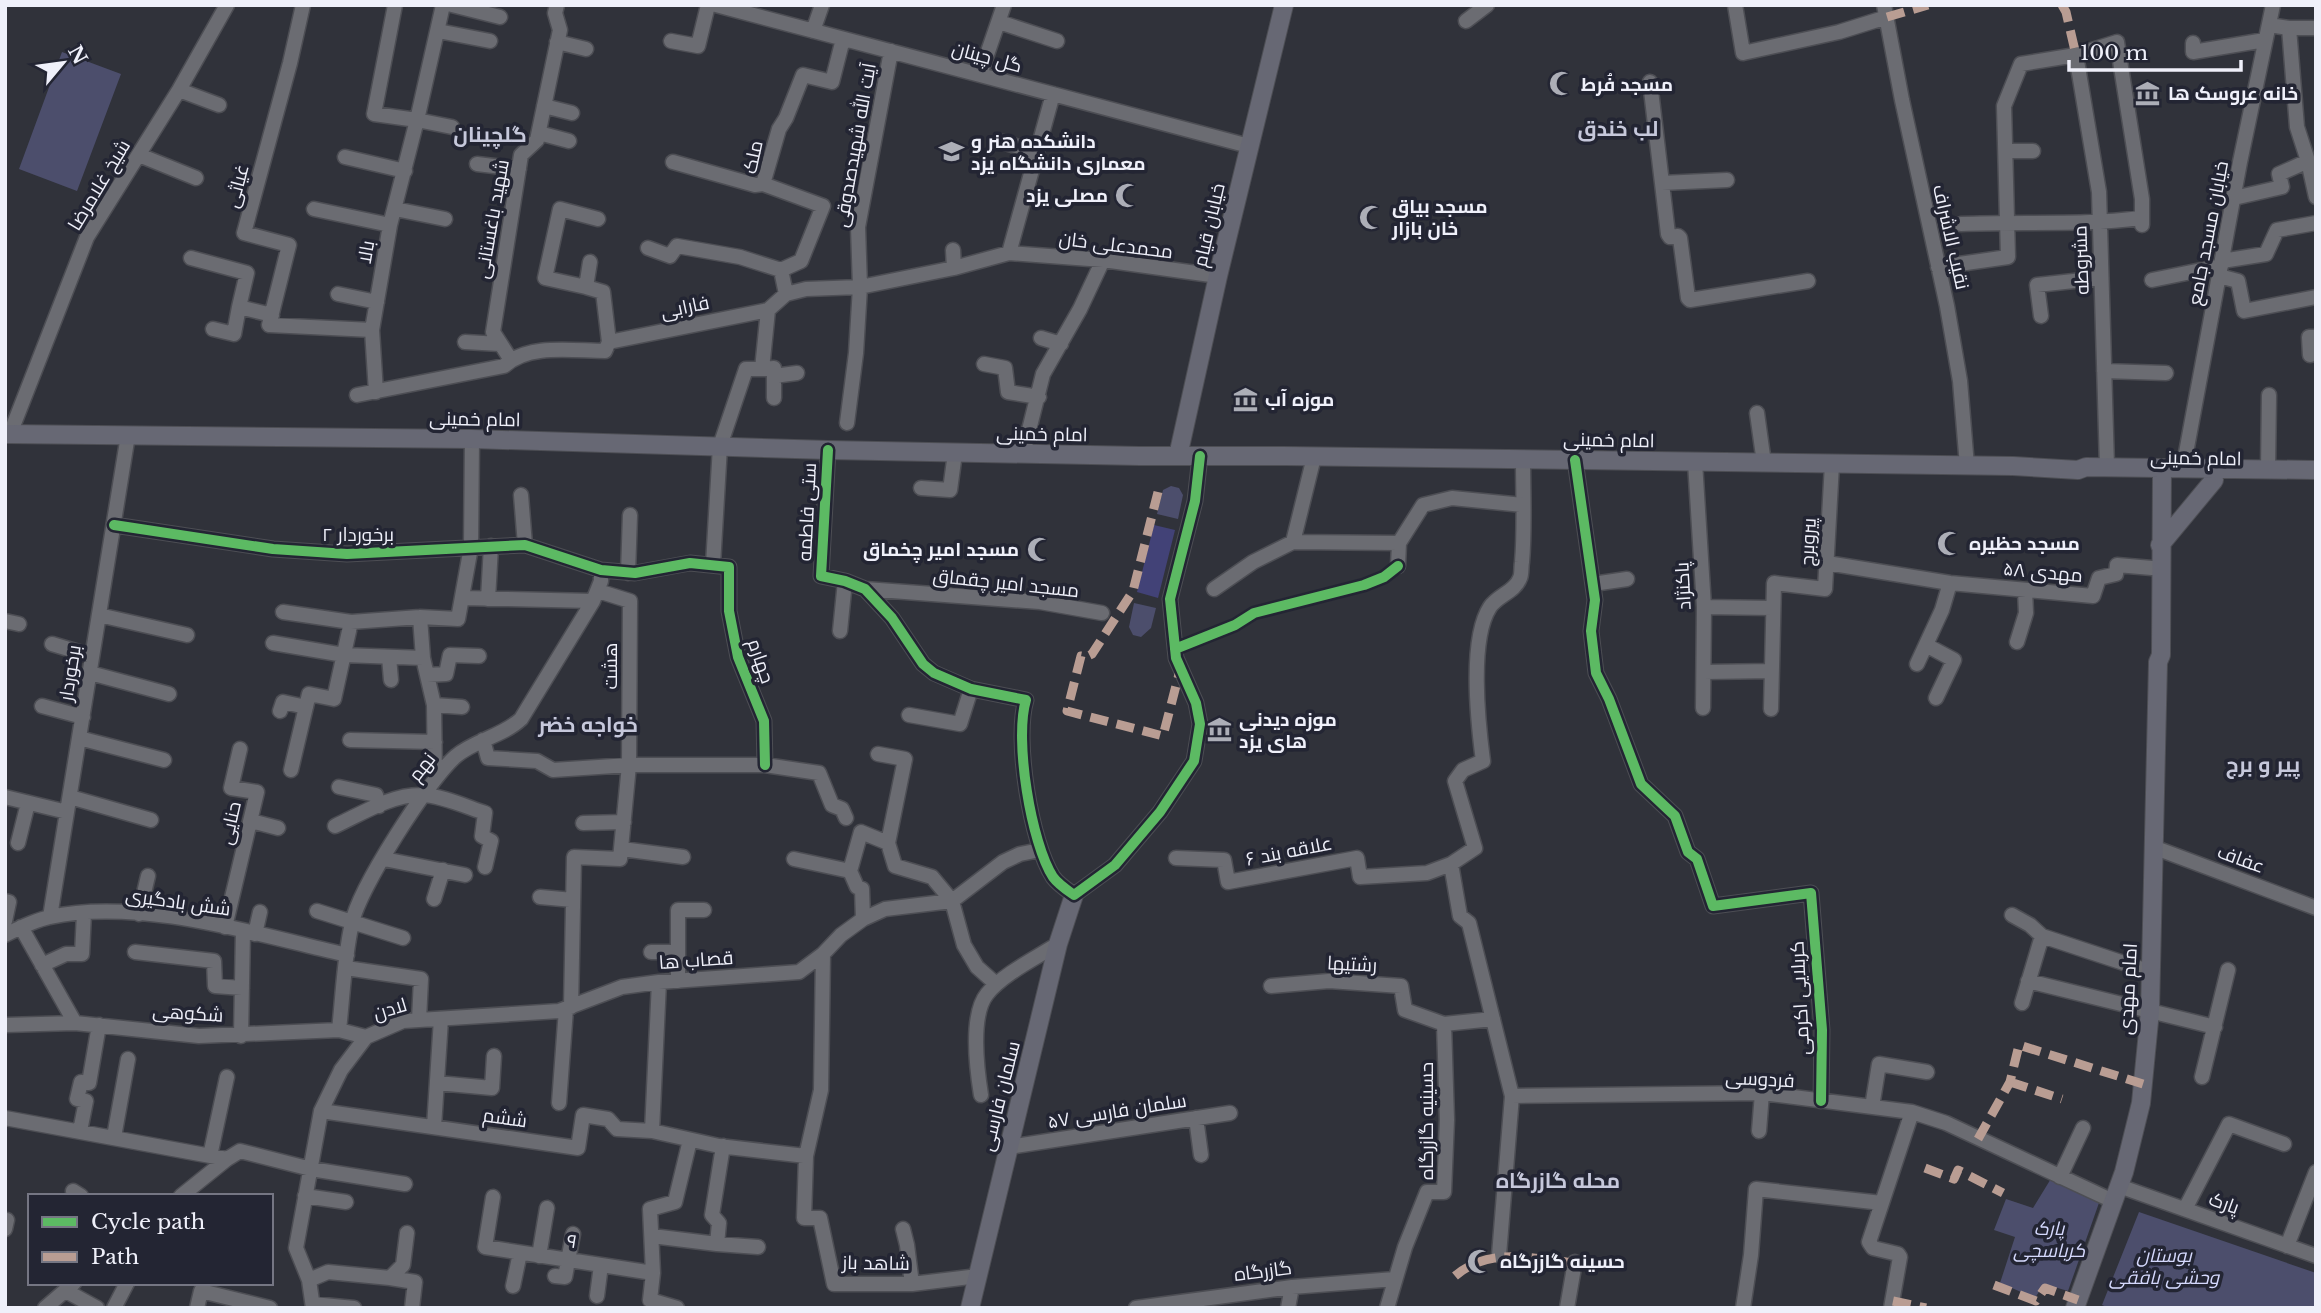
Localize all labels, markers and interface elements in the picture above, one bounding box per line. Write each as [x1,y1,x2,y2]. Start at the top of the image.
north arrow [28,28,98,98]
scale bar [2069,28,2240,72]
street label: گل چینان [949,37,1025,78]
text: 100 m [2080,40,2148,66]
text: N [63,42,92,69]
street label: آیت الله شهیدصدوقی [828,61,881,229]
mosque icon: مسجد فُرط [1547,70,1575,98]
place label: مسجد فُرط [1581,73,1673,96]
museum icon: خانه عروسک ها [2134,79,2162,107]
place label: خانه عروسک ها [2168,82,2298,105]
district label: لب خندق [1578,116,1658,142]
district label: گلچینان [453,122,527,150]
place label: دانشکده هنر و معماری دانشگاه یزد [971,130,1145,175]
street label: شیخ غلامرضا [63,135,137,236]
street label: ملک [738,138,768,176]
school or university icon: دانشکده هنر و معماری دانشگاه یزد [937,138,965,166]
street label: شهید باغستانی [470,158,514,280]
street label: خیابان مسجد جامع [2183,159,2235,307]
street label: غیاثی [220,162,254,210]
mosque icon: مصلی یزد [1114,181,1142,209]
street label: خیابان قیام [1188,181,1232,270]
street label: نقیب الاشراف [1928,182,1974,292]
place label: مصلی یزد [1026,184,1108,207]
place label: مسجد بیاق خان بازار [1391,195,1487,241]
mosque icon: مسجد بیاق خان بازار [1358,203,1386,231]
street label: مشروطه [2068,225,2094,295]
street label: محمدعلی خان [1058,227,1174,263]
street label: بالا [353,239,379,265]
street label: فارابی [659,291,711,323]
museum icon: موزه آب [1231,385,1259,413]
place label: موزه آب [1265,388,1334,412]
street label: امام خمینی [429,407,521,433]
street label: امام خمینی [996,422,1088,448]
street label: امام خمینی [1563,428,1655,454]
street label: امام خمینی [2150,446,2242,472]
street label: ستی فاطمه [793,462,821,562]
street label: پيروبرج [1795,517,1823,567]
street label: برخوردار ۲ [322,523,394,546]
mosque icon: مسجد حظیره [1935,529,1963,557]
place label: مسجد حظیره [1969,532,2080,555]
mosque icon: مسجد امیر چخماق [1025,535,1053,563]
place label: مسجد امیر چخماق [863,538,1019,563]
street label: مهدی ۵۸ [2002,557,2084,587]
street label: پاکنژاد [1670,561,1697,611]
street label: مسجد امیر چقماق [932,564,1080,603]
street label: چهارم [741,636,779,687]
street label: برخوردار [54,643,86,704]
street label: هشت [599,643,622,690]
place label: موزه دیدنی های یزد [1239,708,1337,753]
district label: خواجه خضر [537,712,638,738]
museum icon: موزه دیدنی های یزد [1205,716,1233,744]
street label: نهم [404,748,442,787]
district label: پیر و برج [2226,752,2301,780]
street label: حنایی [214,799,246,847]
street label: علاقه بند ۶ [1244,831,1334,871]
street label: عفاف [2214,840,2268,878]
street label: شش بادگیری [124,883,232,921]
street label: کربلایی اکرمی [1786,940,1814,1056]
street label: امام مهدی [2114,942,2144,1036]
street label: قصاب ها [658,946,734,974]
street label: رشتیها [1326,951,1378,977]
street label: لادن [370,993,410,1025]
street label: شکوهی [152,999,224,1027]
street label: سلمان فارسی [975,1039,1025,1153]
street label: حسینیه گازرگاه [1415,1062,1438,1180]
street label: فردوسی [1725,1066,1795,1092]
street label: سلمان فارسی ۵۷ [1046,1089,1188,1133]
street label: ششم [481,1104,529,1134]
district label: محله گازرگاه [1496,1168,1620,1194]
street label: پارک [2205,1187,2242,1220]
legend [28,1194,273,1285]
text: Cycle path [91,1209,205,1235]
park label: پارک کرباسچی [2013,1217,2085,1263]
street label: ۹ [565,1229,579,1253]
text: Path [91,1244,139,1270]
park label: بوستان وحشی بافقی [2109,1244,2221,1289]
mosque icon: حسینه گازرگاه [1466,1247,1494,1275]
place label: حسینه گازرگاه [1500,1250,1625,1274]
street label: شاهد باز [841,1251,910,1275]
street label: گازرگاه [1233,1256,1293,1286]

